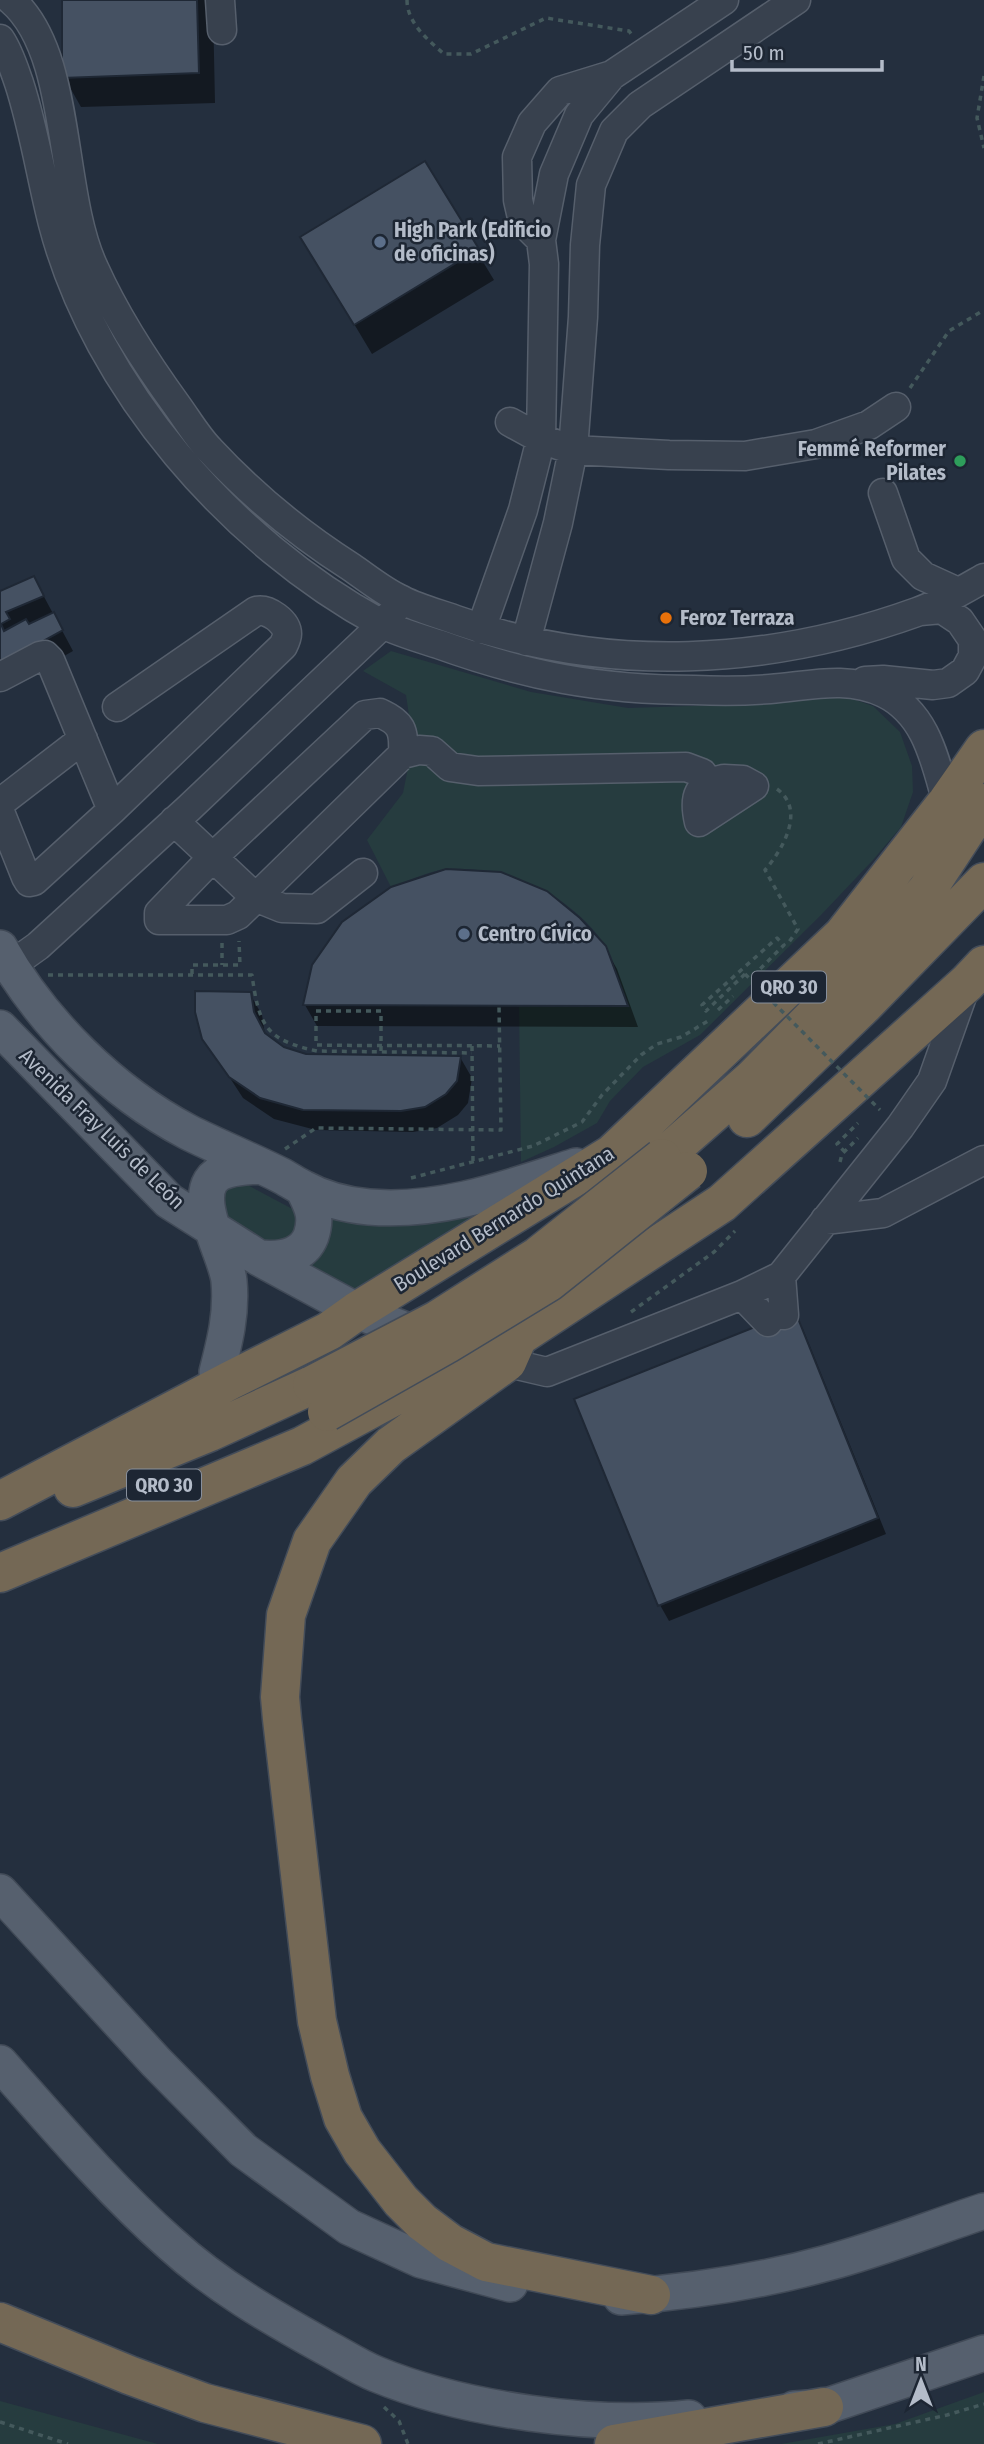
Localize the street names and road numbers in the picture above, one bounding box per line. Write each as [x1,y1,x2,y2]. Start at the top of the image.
road number: QRO 30 [752,972,826,1002]
street label: Avenida Fray Luis de León [14,1043,190,1215]
street label: Boulevard Bernardo Quintana [389,1140,619,1298]
road number: QRO 30 [127,1470,201,1500]

